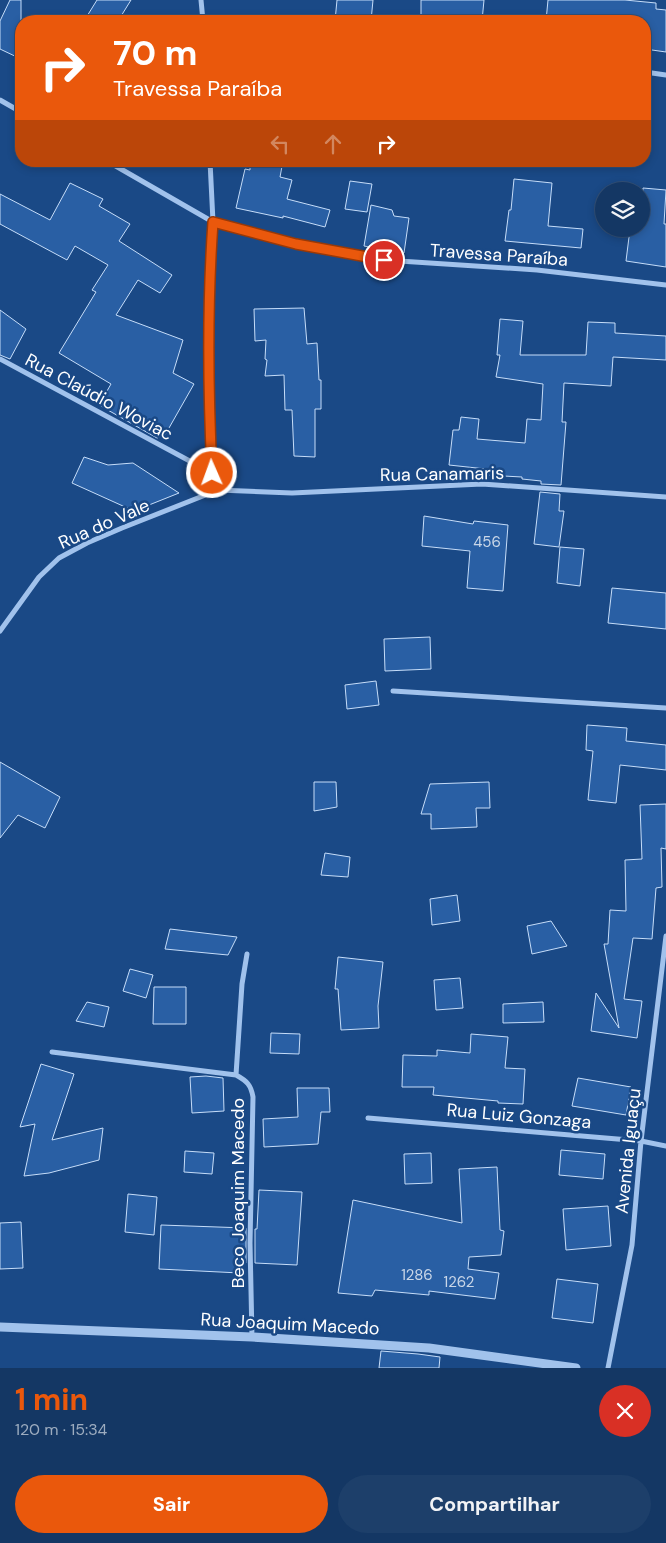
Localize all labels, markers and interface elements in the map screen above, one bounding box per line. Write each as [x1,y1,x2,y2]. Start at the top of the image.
text: 70 m [113,30,197,76]
icon: right [30,35,95,100]
text: Travessa Paraíba [113,74,282,103]
icon: left [266,130,294,158]
icon: ahead [319,130,347,158]
icon: right [372,130,400,158]
map controls [595,182,650,237]
button: layers [595,182,650,237]
street label: Travessa Paraíba [429,238,569,272]
pin [363,239,405,281]
icon: arrive [370,246,398,274]
street label: Rua Claúdio Woviac [21,348,177,446]
position arrow [185,446,237,498]
street label: Rua Canamaris [380,461,504,487]
street label: Rua do Vale [55,493,153,555]
house number: 456 [473,532,501,552]
street label: Avenida Iguaçu [609,1087,647,1215]
street label: Beco Joaquim Macedo [226,1098,250,1288]
street label: Rua Luiz Gonzaga [446,1098,592,1134]
house number: 1286 [401,1265,433,1285]
house number: 1262 [444,1272,475,1292]
street label: Rua Joaquim Macedo [200,1307,380,1341]
text: 1 min [15,1380,88,1419]
button: close [599,1385,651,1437]
text: 120 m · 15:34 [15,1419,107,1440]
button: Sair [15,1475,328,1533]
button: Compartilhar [338,1475,651,1533]

